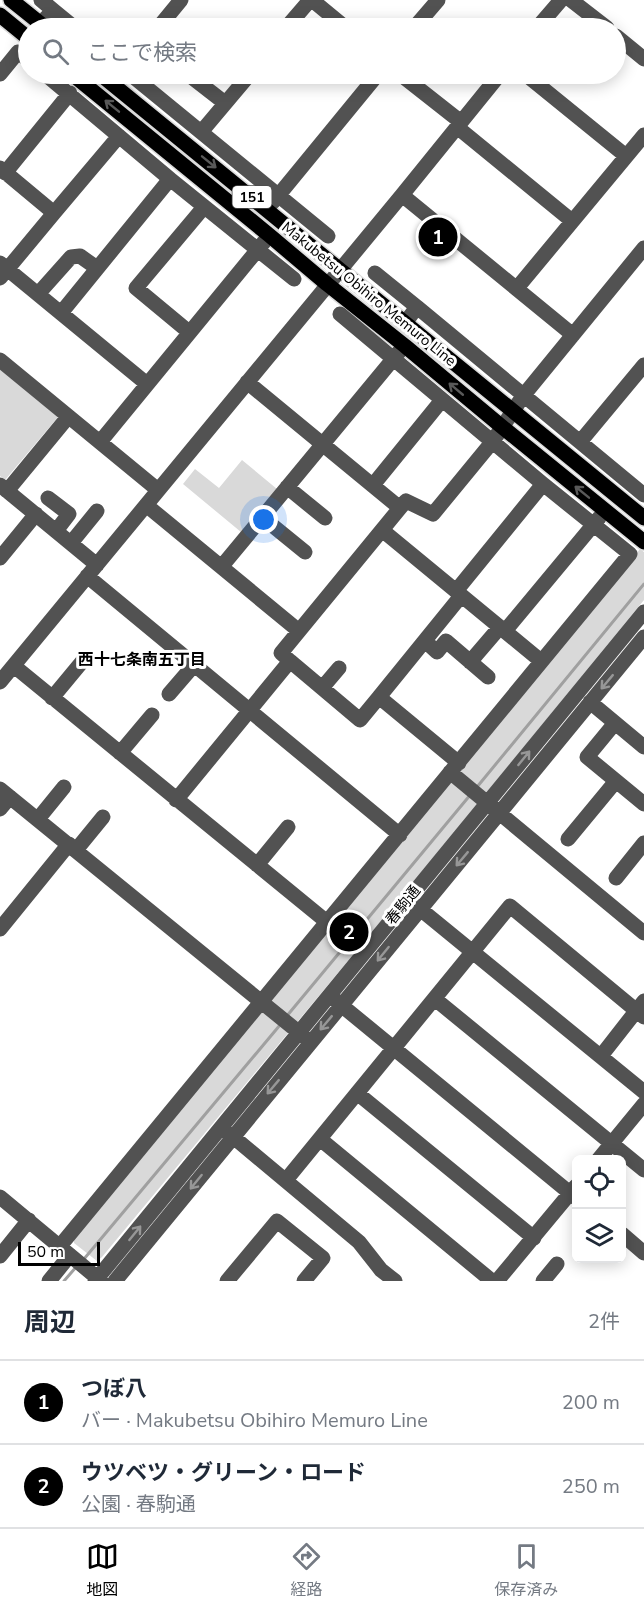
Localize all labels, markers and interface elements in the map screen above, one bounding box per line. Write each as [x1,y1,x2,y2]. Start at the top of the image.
search box [18,18,626,84]
icon: search [39,35,72,68]
text: ここで検索 [87,38,197,68]
one-way arrow [104,100,120,113]
one-way arrow [201,155,217,168]
road number: 151 [232,186,272,208]
pin: 1 [418,214,458,260]
street label: Makubetsu Obihiro Memuro Line [278,217,460,371]
one-way arrow [449,382,464,396]
one-way arrow [574,486,590,499]
your location [249,505,278,534]
district label: 西十七条南五丁目 [78,649,206,671]
one-way arrow [600,674,613,690]
one-way arrow [517,751,530,767]
one-way arrow [456,850,469,866]
street label: 春駒通 [381,881,425,929]
pin: 2 [330,910,368,954]
one-way arrow [376,946,390,961]
one-way arrow [319,1015,333,1030]
one-way arrow [267,1079,280,1095]
map controls [572,1155,626,1263]
button: locate [572,1155,626,1209]
one-way arrow [189,1174,202,1190]
button: layers [572,1209,626,1263]
one-way arrow [128,1225,141,1241]
scale bar [18,1239,100,1266]
text: 50 m [27,1241,64,1263]
text: 周辺 [24,1305,76,1340]
text: 2件 [588,1308,620,1335]
text: つぼ八 [81,1374,147,1404]
text: 1 [38,1389,50,1416]
text: 200 m [562,1389,620,1416]
text: バー · Makubetsu Obihiro Memuro Line [81,1407,428,1434]
text: ウツベツ・グリーン・ロード [81,1458,366,1488]
text: 2 [38,1473,50,1500]
text: 250 m [562,1473,620,1500]
text: 公園 · 春駒通 [81,1491,196,1518]
tab: 地図 [86,1540,119,1601]
tab: 経路 [290,1540,323,1601]
tab: 保存済み [494,1540,558,1601]

